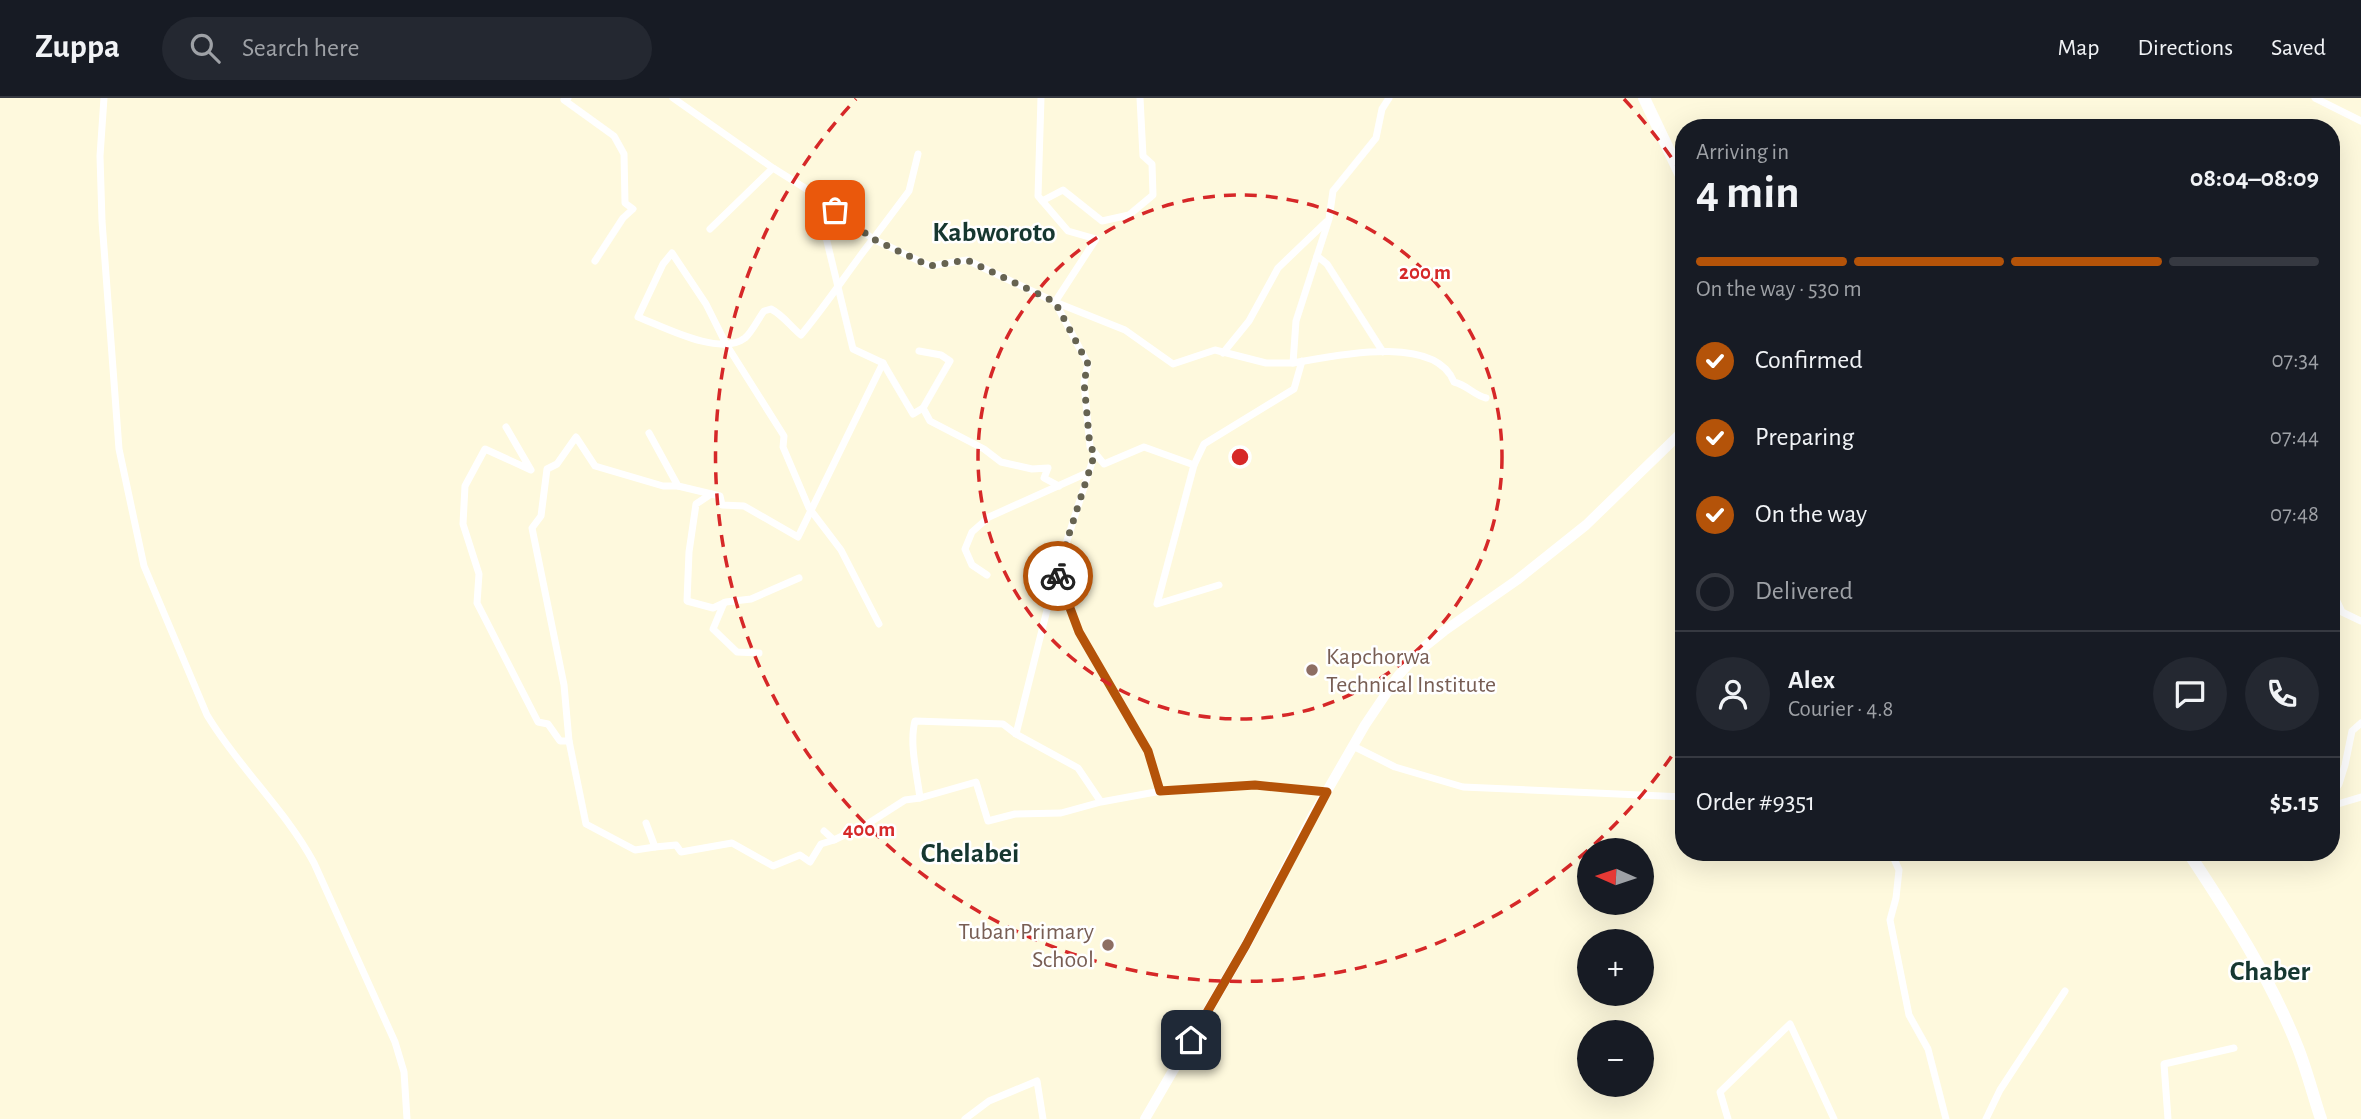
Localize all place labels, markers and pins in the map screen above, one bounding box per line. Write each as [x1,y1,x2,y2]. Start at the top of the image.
pin [805,180,865,240]
centre of rings [1228,445,1252,469]
place label: Kapchorwa Technical Institute [1326,645,1496,697]
marker: Kapchorwa Technical Institute [1304,662,1320,678]
place label: Tuban Primary School [958,920,1094,972]
marker: Tuban Primary School [1100,937,1116,953]
pin [1161,1010,1221,1070]

